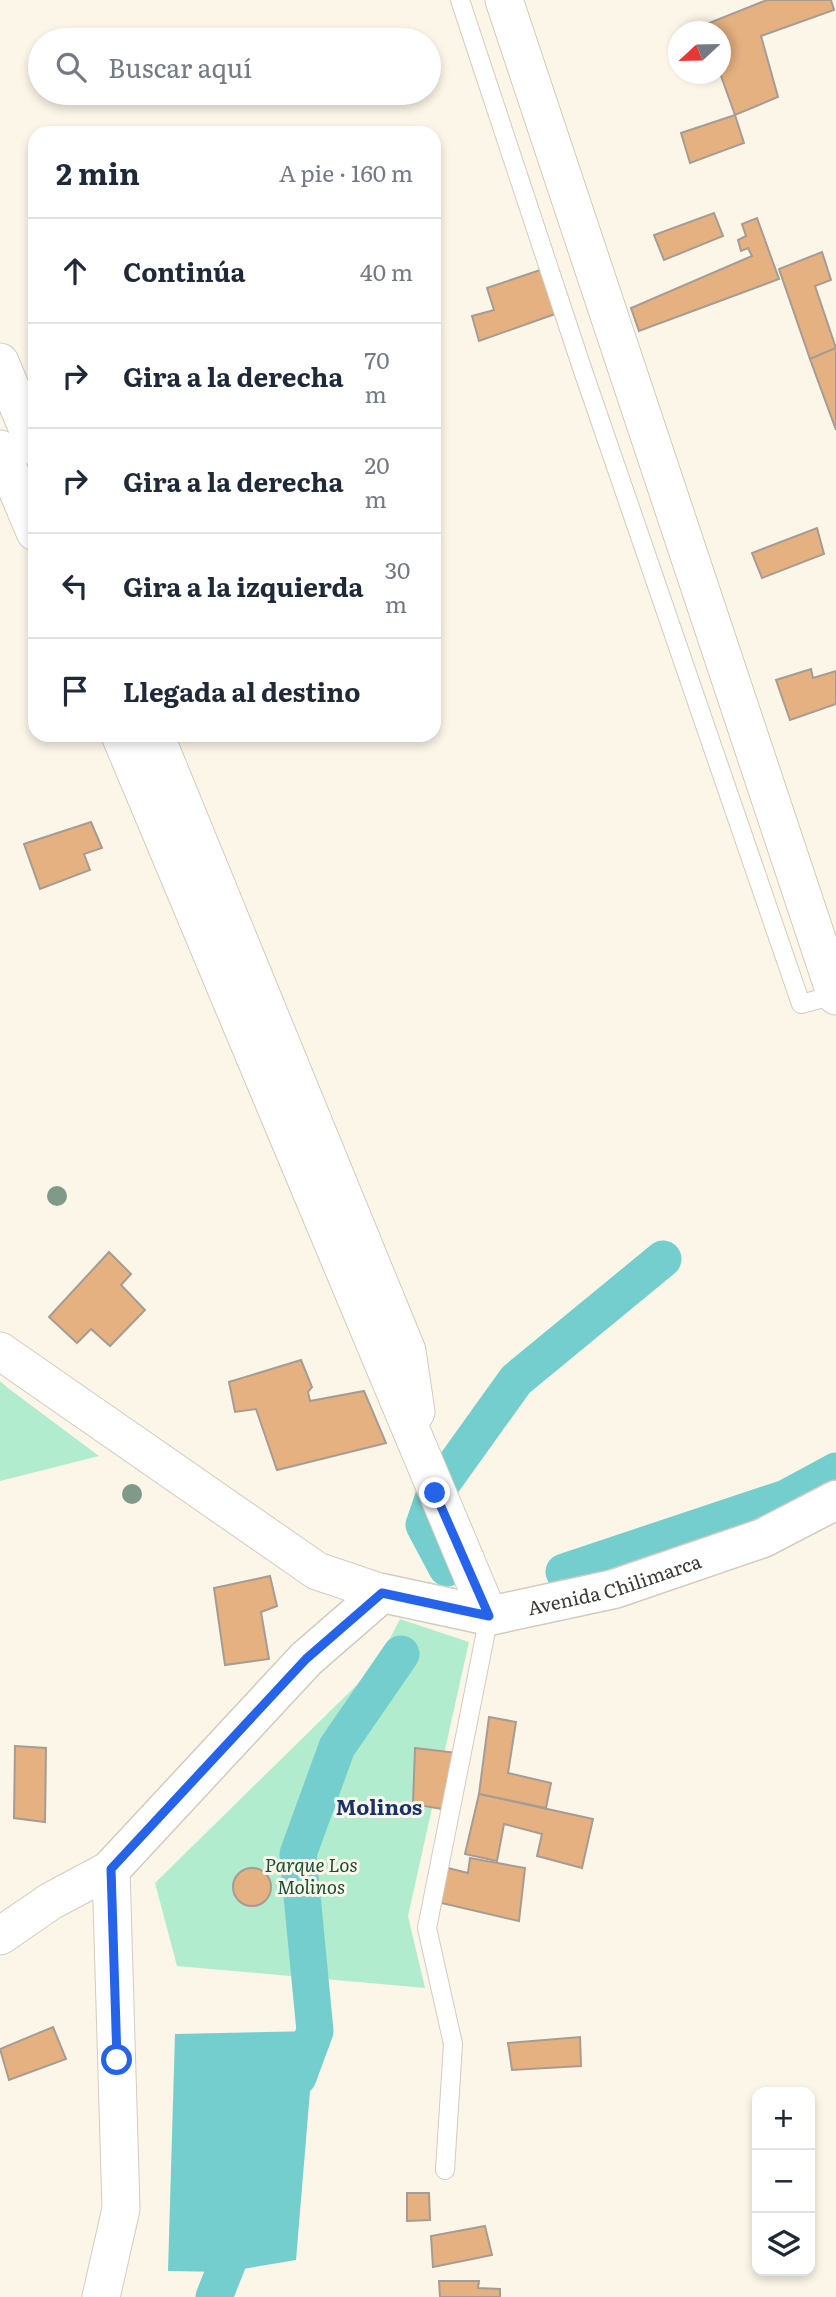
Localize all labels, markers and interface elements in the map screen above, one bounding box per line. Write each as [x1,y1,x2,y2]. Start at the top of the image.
north arrow [668,21,731,84]
search box [28,28,441,105]
text: Buscar aquí [108,47,252,86]
icon: search [52,48,90,86]
text: 2 min [56,150,140,194]
text: A pie · 160 m [279,155,413,189]
text: Continúa [123,251,246,290]
icon: ahead [56,252,94,290]
text: 40 m [360,254,413,288]
text: 70 m [364,342,389,410]
text: Gira a la derecha [123,356,343,395]
icon: right [56,357,94,395]
text: 20 m [364,447,389,515]
text: Gira a la derecha [123,461,343,500]
icon: right [56,462,94,500]
text: 30 m [385,552,410,620]
text: Gira a la izquierda [123,566,364,605]
icon: left [56,567,94,605]
text: Llegada al destino [123,671,360,710]
icon: arrive [56,672,94,710]
route end [419,1477,450,1508]
street label: Avenida Chilimarca [525,1546,705,1621]
district label: Molinos [336,1790,422,1821]
park label: Parque Los Molinos [264,1850,358,1900]
route start [101,2044,132,2075]
map controls [752,2087,815,2276]
button: + [752,2087,815,2150]
button: − [752,2150,815,2213]
button: layers [752,2213,815,2276]

